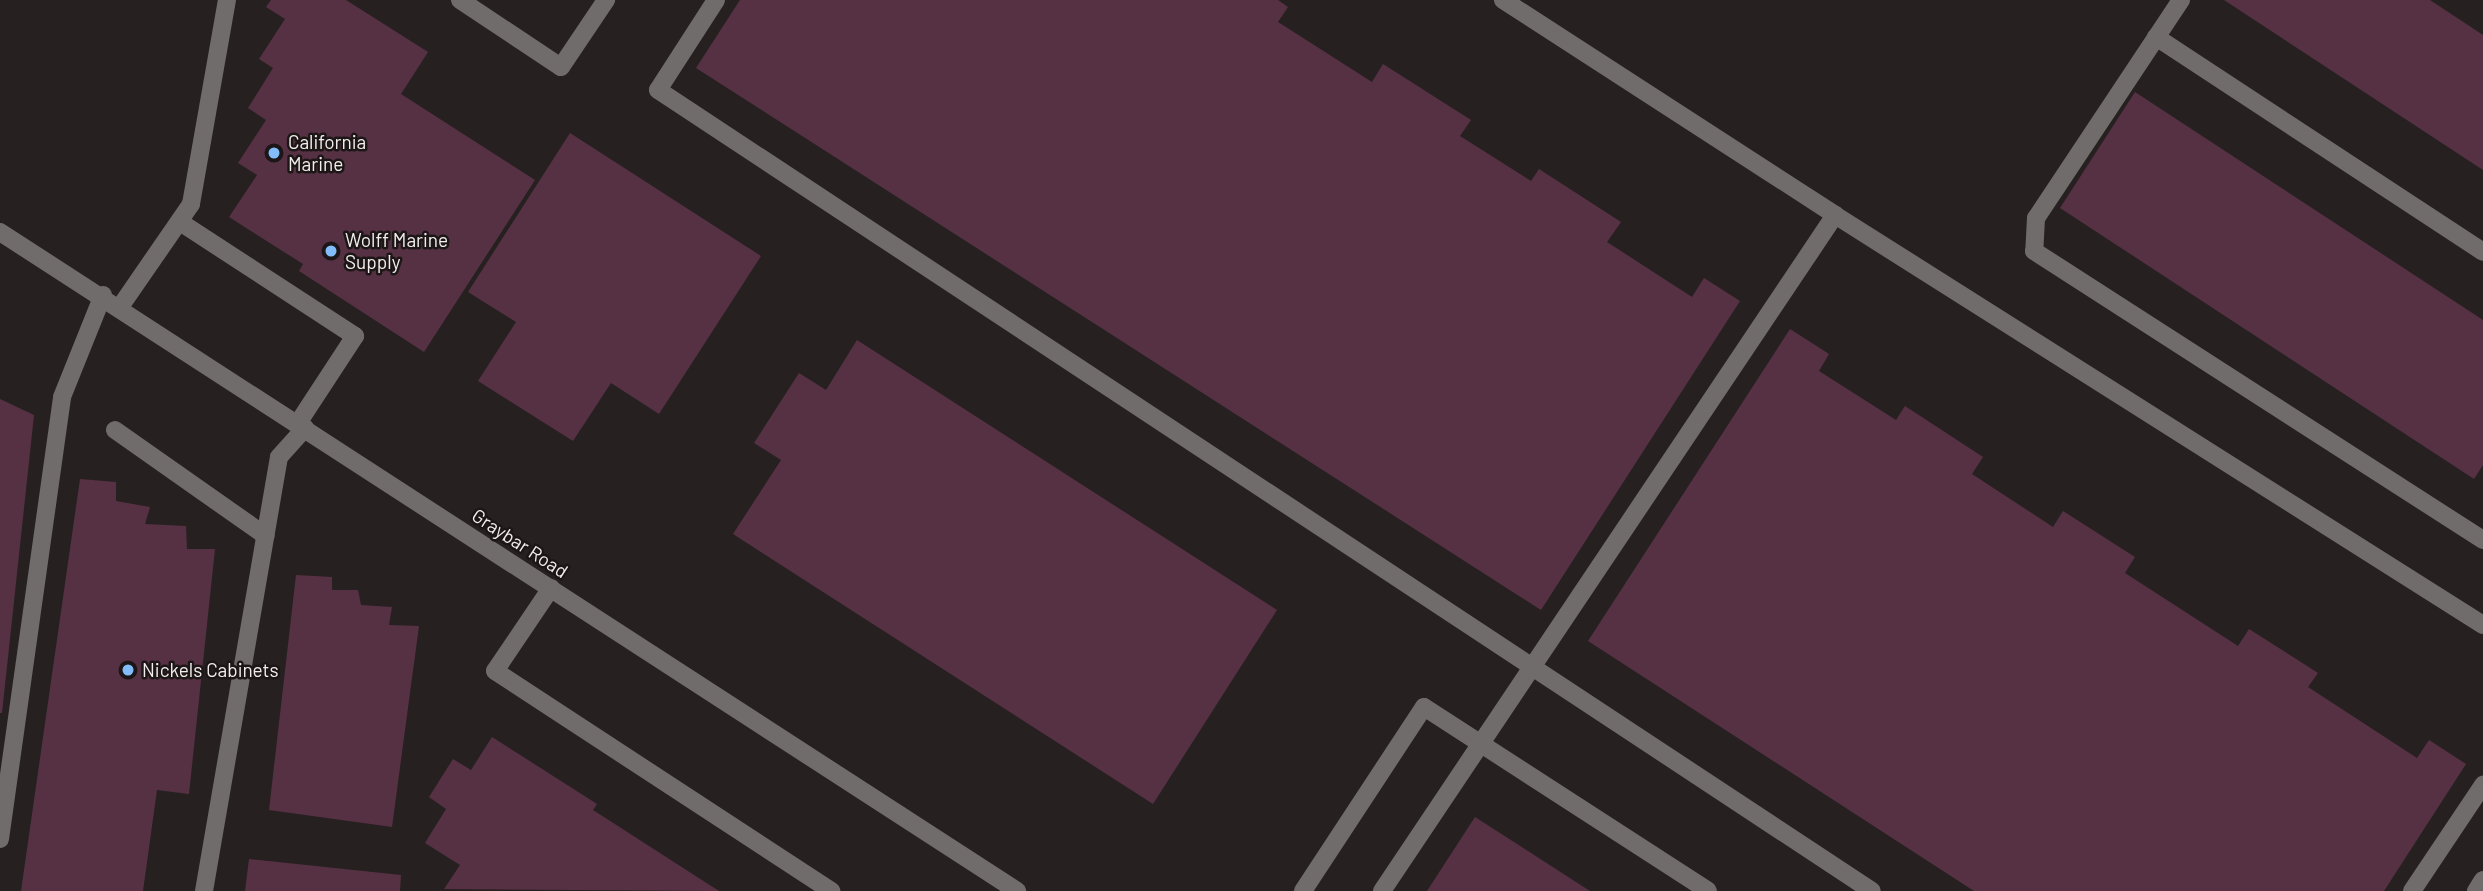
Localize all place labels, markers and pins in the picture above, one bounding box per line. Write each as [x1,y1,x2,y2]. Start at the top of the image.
place label: California Marine [288,131,366,175]
marker: California Marine [266,145,282,161]
place label: Wolff Marine Supply [345,229,448,273]
marker: Wolff Marine Supply [323,243,339,259]
place label: Nickels Cabinets [142,659,279,681]
marker: Nickels Cabinets [120,662,136,678]

